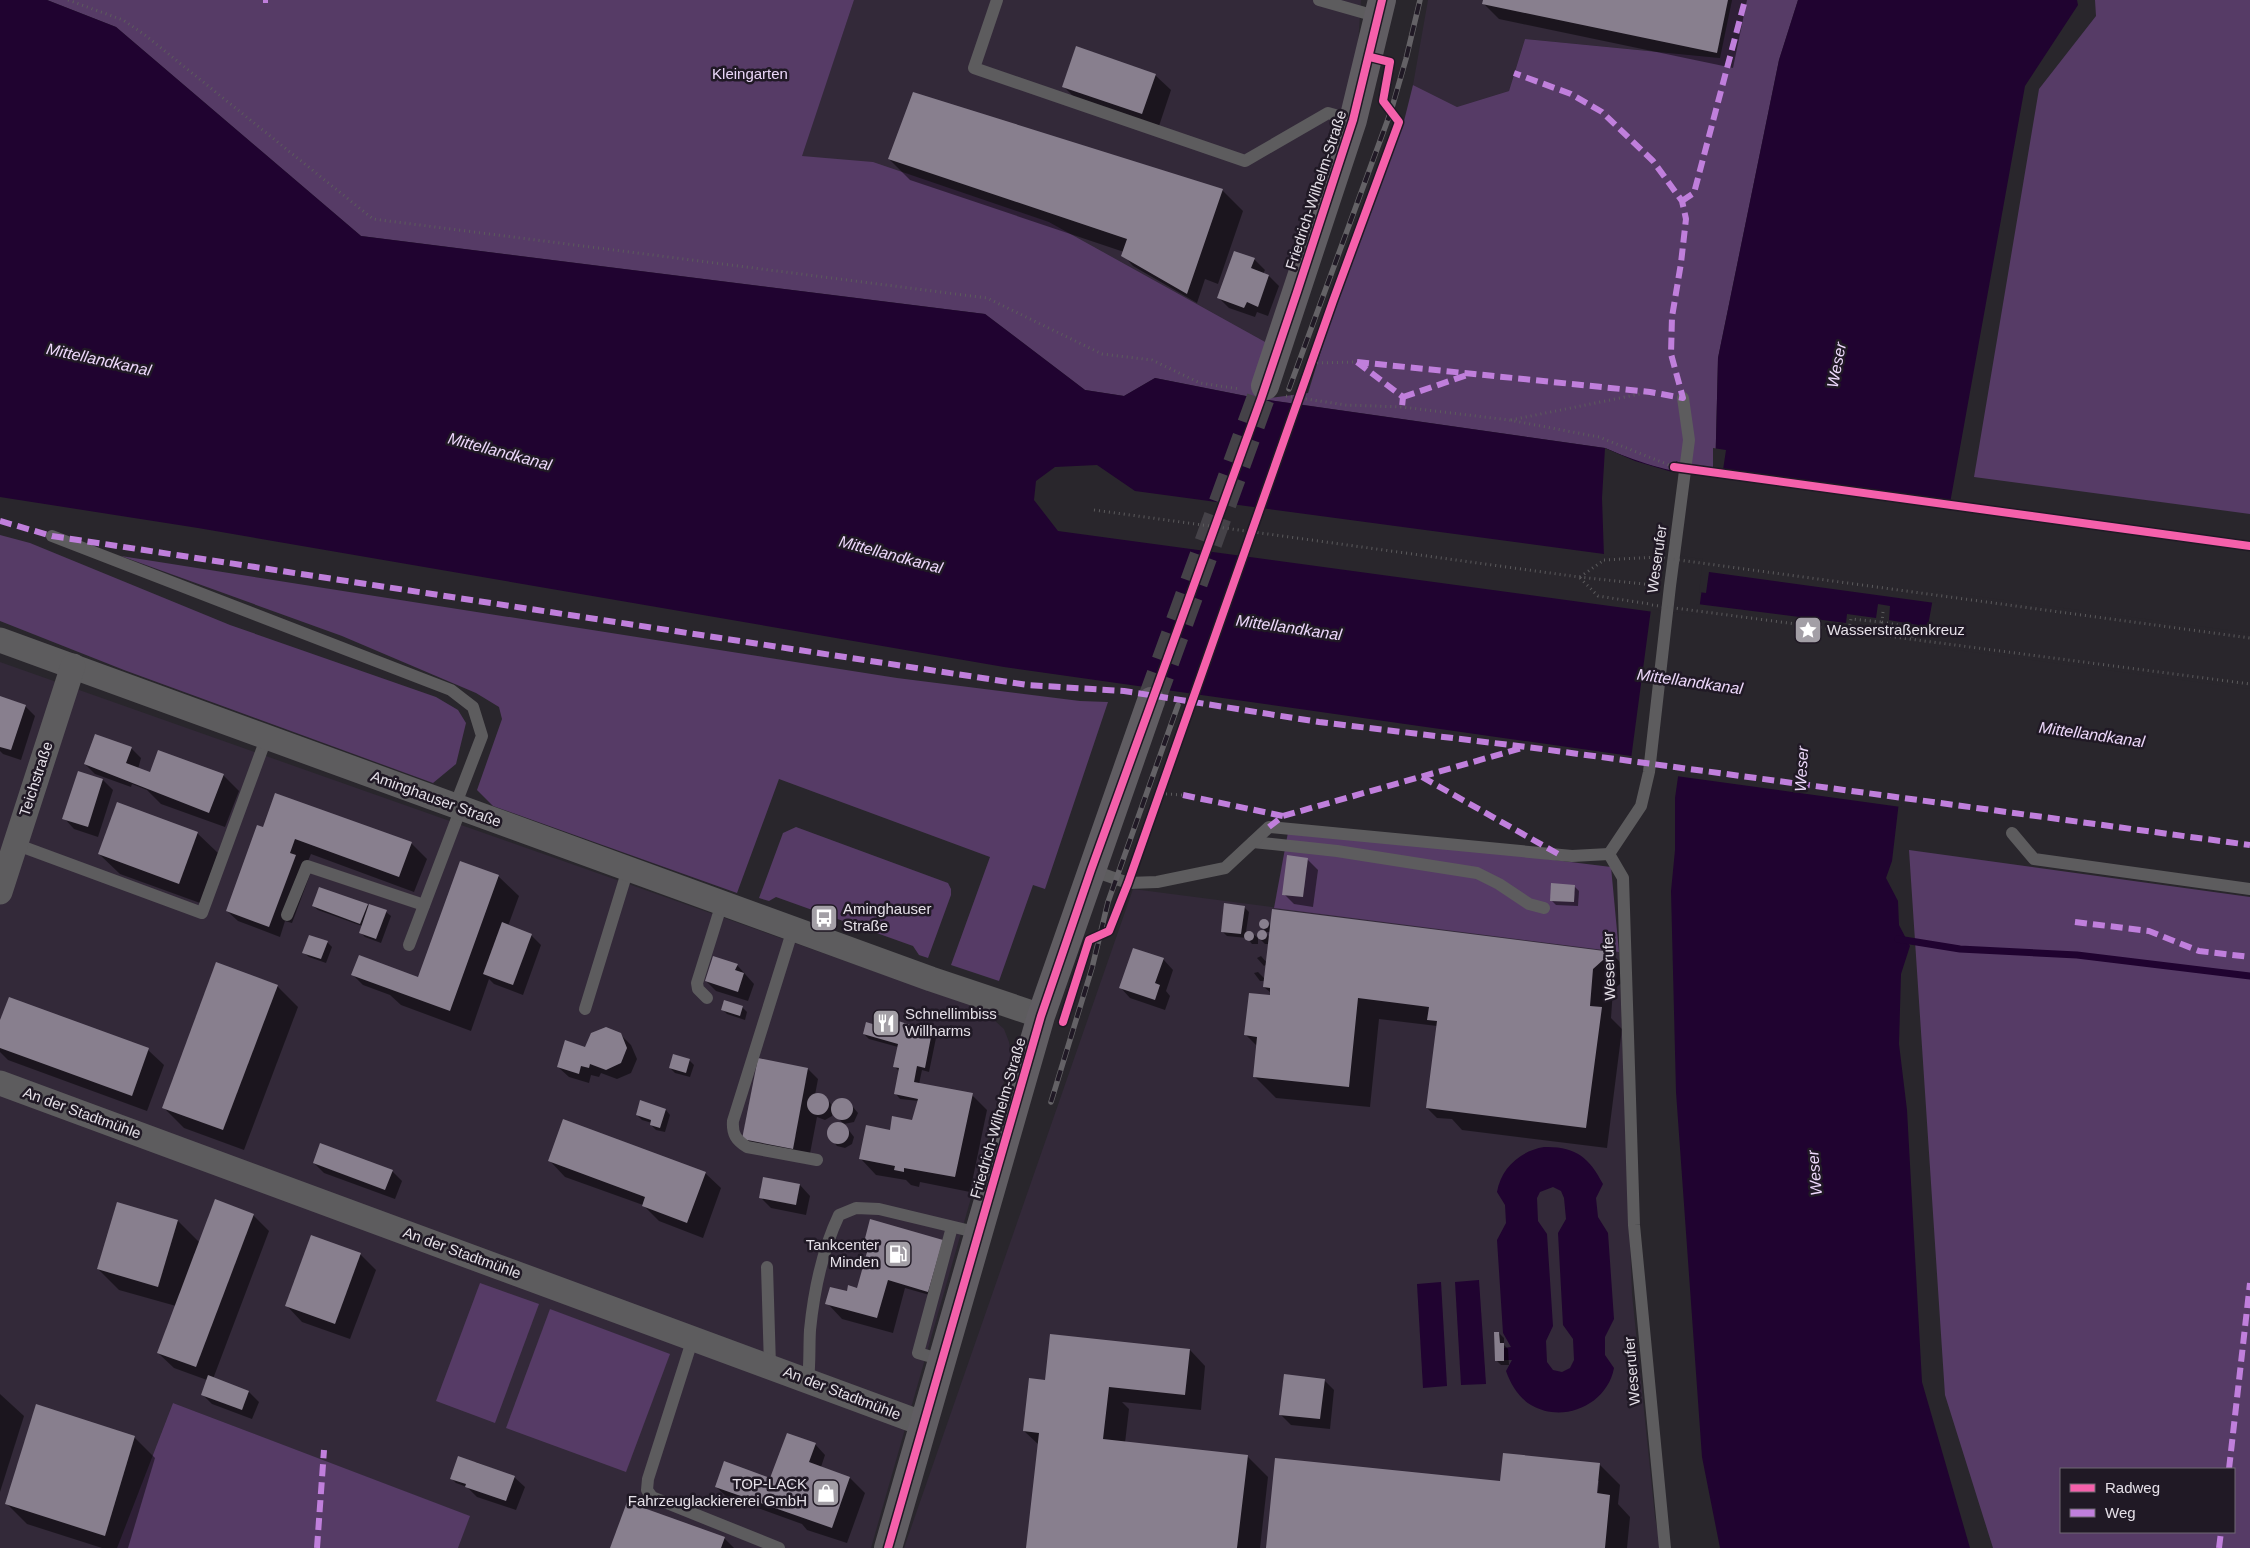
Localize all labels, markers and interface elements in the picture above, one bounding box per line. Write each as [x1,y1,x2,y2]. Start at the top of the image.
park label: Kleingarten [712,65,788,82]
street label: Friedrich-Wilhelm-Straße [1282,108,1349,272]
water label: Mittellandkanal [45,340,153,379]
water label: Weser [1824,340,1849,389]
water label: Mittellandkanal [446,429,554,474]
street label: Weserufer [1643,524,1670,594]
water label: Mittellandkanal [837,532,945,577]
water label: Mittellandkanal [1235,612,1343,643]
place icon: Wasserstraßenkreuz [1793,615,1823,645]
place label: Wasserstraßenkreuz [1827,621,1965,638]
water label: Mittellandkanal [1636,666,1744,697]
water label: Mittellandkanal [2038,719,2146,750]
street label: Teichstraße [15,739,56,818]
water label: Weser [1792,745,1811,792]
street label: Aminghauser Straße [369,767,504,830]
place label: Aminghauser Straße [843,900,931,934]
bus stop icon: Aminghauser Straße [809,903,839,933]
street label: Weserufer [1599,931,1618,1001]
place label: Schnellimbiss Willharms [905,1005,997,1039]
restaurant icon: Schnellimbiss Willharms [871,1008,901,1038]
street label: Friedrich-Wilhelm-Straße [966,1035,1029,1200]
street label: An der Stadtmühle [21,1083,143,1142]
water label: Weser [1804,1149,1825,1197]
street label: An der Stadtmühle [401,1223,523,1282]
place label: Tankcenter Minden [806,1236,879,1270]
fuel station icon: Tankcenter Minden [883,1239,913,1269]
street label: Weserufer [1620,1336,1643,1406]
street label: An der Stadtmühle [781,1362,903,1423]
legend [2060,1468,2235,1533]
place label: TOP-LACK Fahrzeuglackiererei GmbH [628,1475,807,1509]
shop icon: TOP-LACK Fahrzeuglackiererei GmbH [811,1478,841,1508]
text: Radweg [2105,1479,2160,1496]
text: Weg [2105,1504,2136,1521]

